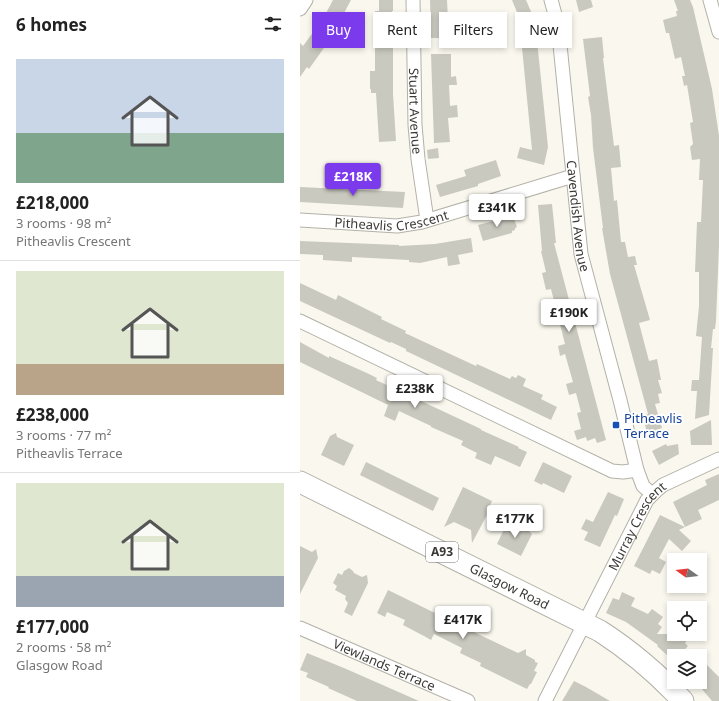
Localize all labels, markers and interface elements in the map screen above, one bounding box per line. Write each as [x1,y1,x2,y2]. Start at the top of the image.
chip: Buy [312,12,365,48]
chip: Rent [373,12,431,48]
chip: Filters [439,12,507,48]
chip: New [515,12,572,48]
text: 6 homes [16,13,87,36]
icon: filters [262,13,284,35]
street label: Stuart Avenue [405,68,427,155]
icon: home [114,85,186,157]
street label: Cavendish Avenue [563,159,594,274]
pin: £218K [325,163,381,197]
text: £218K [334,167,372,185]
text: £218,000 [16,191,89,214]
pin: £341K [469,194,525,228]
text: £341K [478,198,516,216]
street label: Pitheavlis Crescent [334,205,451,235]
text: 3 rooms · 98 m² [16,214,111,232]
text: Pitheavlis Crescent [16,232,131,250]
icon: home [114,297,186,369]
pin: £190K [541,299,597,333]
text: £190K [550,303,588,321]
pin: £238K [387,375,443,409]
text: £238K [396,379,434,397]
text: £238,000 [16,403,89,426]
place label: Pitheavlis Terrace [624,409,682,442]
marker: Pitheavlis Terrace [611,420,621,430]
text: 3 rooms · 77 m² [16,426,111,444]
text: Pitheavlis Terrace [16,444,122,462]
street label: Murray Crescent [604,477,670,573]
pin: £177K [487,505,543,539]
icon: home [114,509,186,581]
text: £177K [496,509,534,527]
road number: A93 [426,542,458,562]
north arrow [667,553,707,593]
map controls [667,553,707,689]
street label: Glasgow Road [467,559,552,613]
button: locate [667,601,707,641]
pin: £417K [435,606,491,640]
text: £417K [444,610,482,628]
text: £177,000 [16,615,89,638]
street label: Viewlands Terrace [330,635,438,695]
text: 2 rooms · 58 m² [16,638,111,656]
button: layers [667,649,707,689]
text: Glasgow Road [16,656,103,674]

